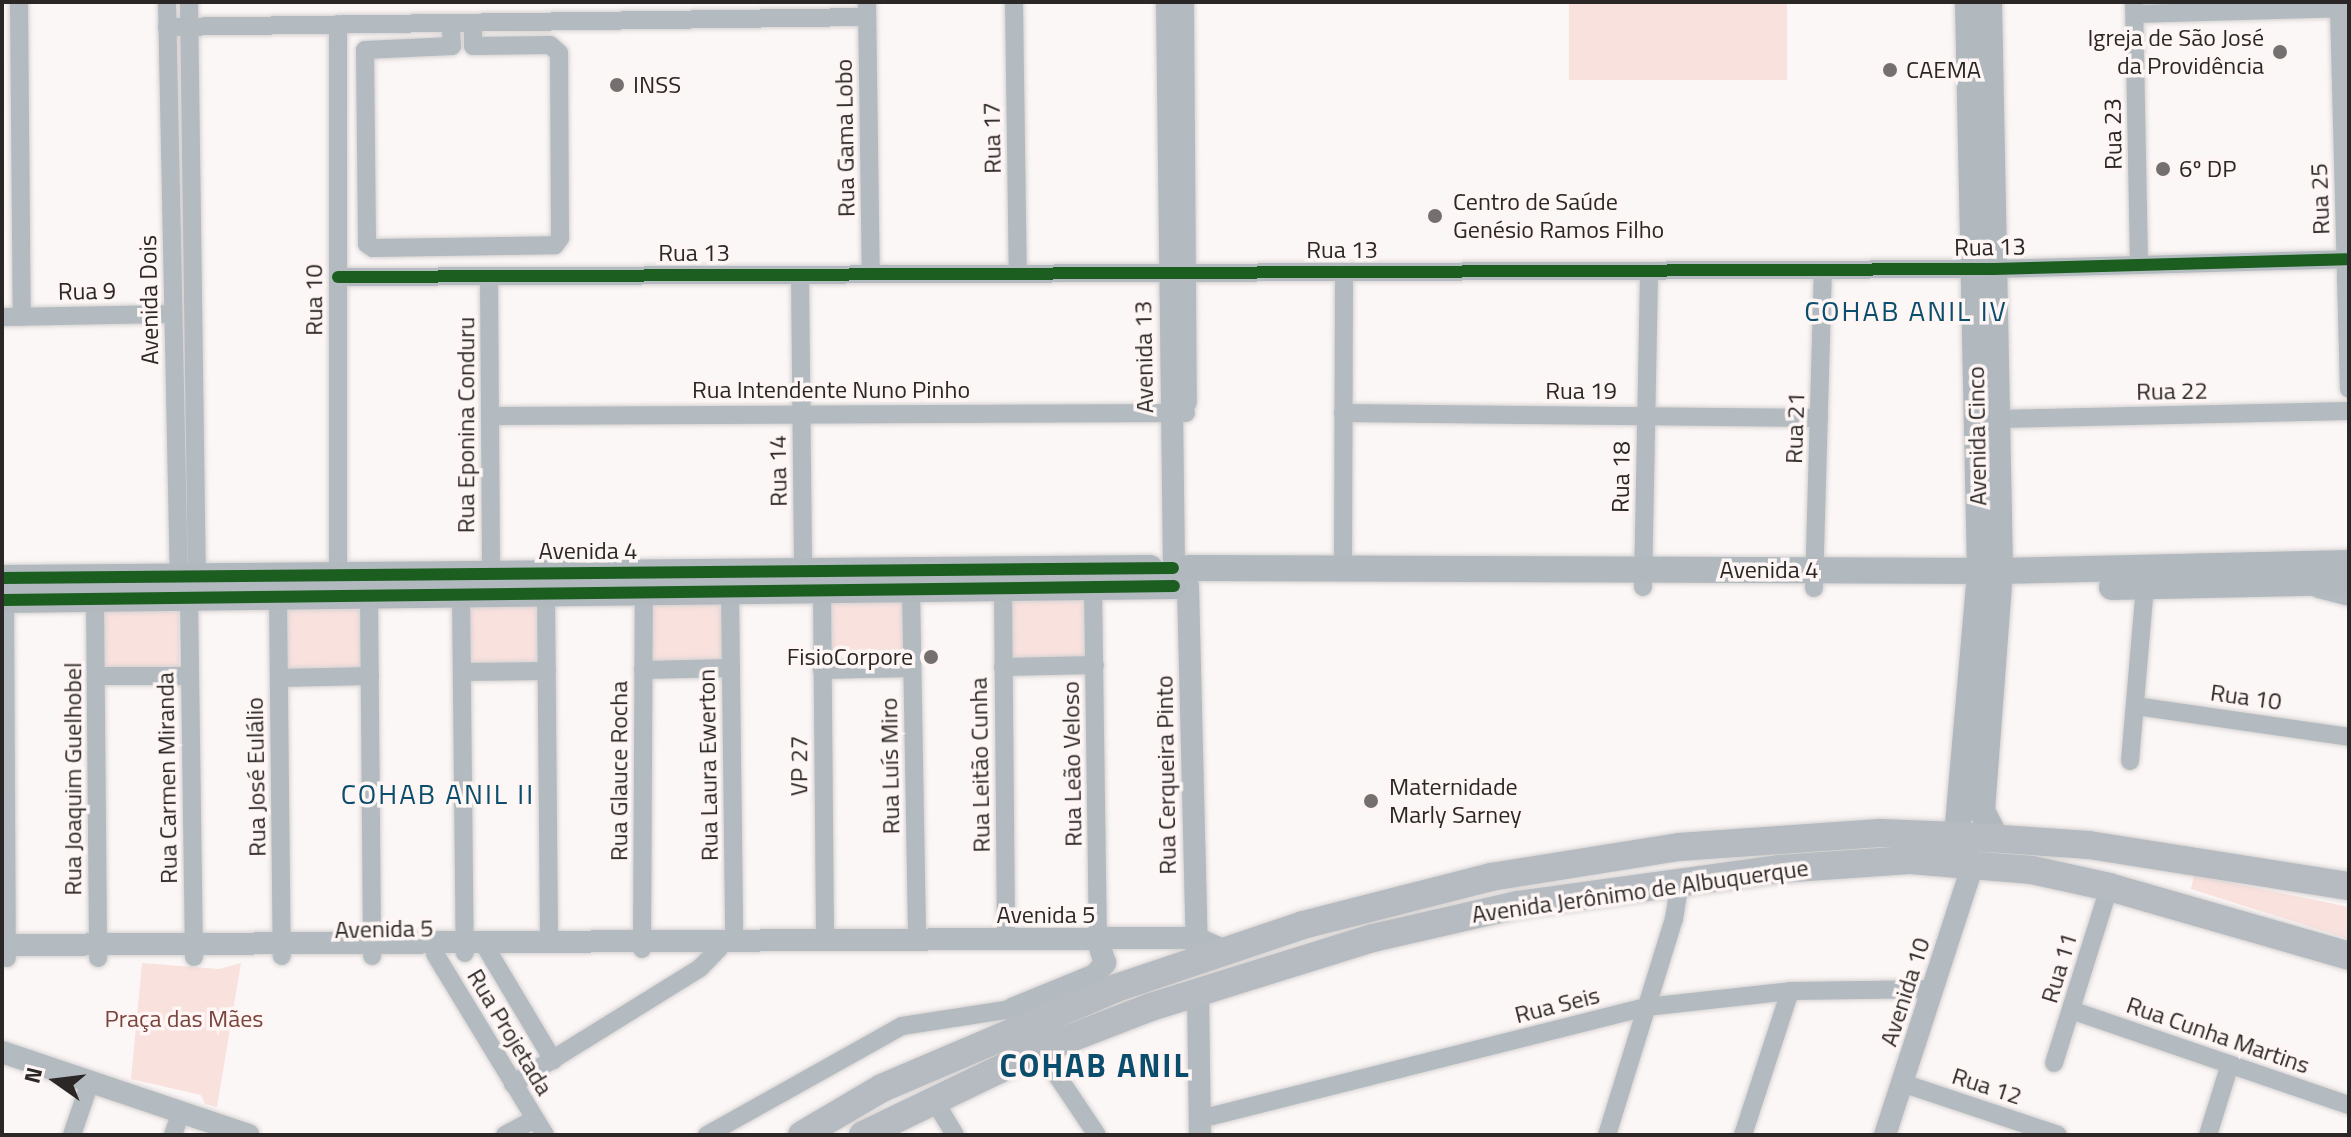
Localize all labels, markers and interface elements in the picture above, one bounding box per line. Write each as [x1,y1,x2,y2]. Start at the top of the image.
place label: Igreja de São José da Providência [2087,24,2264,80]
marker: Igreja de São José da Providência [2271,43,2289,61]
place label: CAEMA [1906,56,1981,84]
street label: Rua Gama Lobo [829,59,861,217]
marker: CAEMA [1881,61,1899,79]
place label: INSS [633,71,681,99]
marker: INSS [608,76,626,94]
street label: Rua 23 [2098,98,2128,170]
street label: Rua 17 [977,102,1007,174]
place label: 6º DP [2179,155,2237,183]
marker: 6º DP [2154,160,2172,178]
street label: Rua 25 [2304,163,2336,235]
place label: Centro de Saúde Genésio Ramos Filho [1453,188,1664,244]
marker: Centro de Saúde Genésio Ramos Filho [1424,205,1446,227]
street label: Rua 13 [1954,232,2026,262]
street label: Avenida Dois [133,235,165,365]
street label: Rua 13 [1306,236,1378,264]
street label: Rua 13 [658,239,730,267]
street label: Rua 10 [300,264,328,336]
street label: Rua 9 [58,276,116,306]
district label: COHAB ANIL IV [1804,294,2008,328]
street label: Avenida 13 [1129,301,1159,413]
street label: Rua Eponina Conduru [452,317,480,533]
street label: Avenida Cinco [1961,366,1993,506]
street label: Rua Intendente Nuno Pinho [692,376,970,404]
street label: Rua 22 [2136,376,2208,406]
street label: Rua 19 [1545,377,1617,405]
street label: Rua 21 [1779,392,1811,464]
street label: Rua 14 [763,435,793,507]
street label: Rua 18 [1606,441,1636,513]
street label: Avenida 4 [539,537,637,565]
street label: Avenida 4 [1720,556,1818,584]
place label: FisioCorpore [787,643,913,671]
marker: FisioCorpore [920,646,942,668]
street label: Rua Joaquim Guelhobel [59,662,87,896]
street label: Rua Laura Ewerton [692,669,724,861]
street label: Rua Carmen Miranda [151,672,183,884]
street label: Rua Cerqueira Pinto [1150,675,1182,875]
street label: Rua Leitão Cunha [964,677,996,853]
street label: Rua 10 [2209,678,2283,716]
street label: Rua Glauce Rocha [605,681,633,861]
street label: Rua Leão Veloso [1056,681,1088,847]
street label: Rua José Eulálio [240,697,272,857]
street label: Rua Luís Miro [874,697,906,835]
street label: VP 27 [785,736,813,796]
place label: Maternidade Marly Sarney [1389,773,1522,829]
district label: COHAB ANIL II [341,777,535,811]
marker: Maternidade Marly Sarney [1360,790,1382,812]
street label: Avenida Jerônimo de Albuquerque [1470,853,1810,929]
street label: Avenida 5 [997,901,1095,929]
street label: Avenida 5 [334,914,434,944]
street label: Rua 11 [2035,930,2083,1006]
street label: Avenida 10 [1874,934,1936,1050]
street label: Rua Projetada [461,964,559,1100]
street label: Rua Seis [1512,981,1602,1029]
street label: Rua Cunha Martins [2123,990,2313,1080]
park label: Praça das Mães [105,1005,263,1033]
north arrow [16,1041,96,1121]
district label: COHAB ANIL [999,1046,1191,1084]
street label: Rua 12 [1948,1061,2026,1111]
text: N [14,1064,51,1087]

